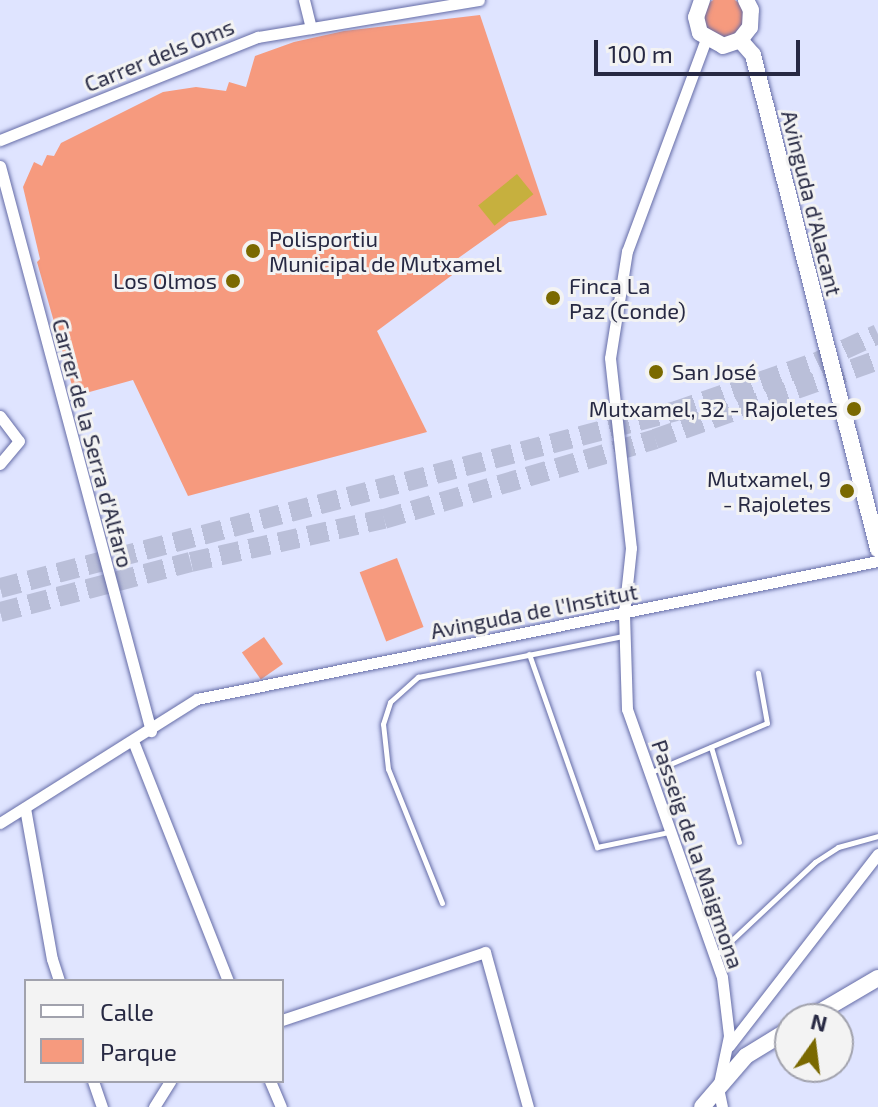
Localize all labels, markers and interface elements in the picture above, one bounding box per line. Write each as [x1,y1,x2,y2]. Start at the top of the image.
street label: Carrer dels Oms [80,13,238,97]
scale bar [598,24,804,74]
text: 100 m [608,39,673,68]
street label: Avinguda d'Alacant [776,108,848,298]
place label: Polisportiu Municipal de Mutxamel [269,225,502,276]
marker: Polisportiu Municipal de Mutxamel [244,242,262,260]
place label: Los Olmos [113,268,217,294]
marker: Los Olmos [224,272,242,290]
place label: Finca La Paz (Conde) [569,272,686,324]
marker: Finca La Paz (Conde) [544,289,562,307]
street label: Carrer de la Serra d'Alfaro [47,315,139,571]
place label: San José [672,359,757,385]
marker: San José [647,363,665,381]
place label: Mutxamel, 32 - Rajoletes [589,396,838,422]
marker: Mutxamel, 32 - Rajoletes [845,400,863,418]
place label: Mutxamel, 9 - Rajoletes [707,465,831,516]
marker: Mutxamel, 9 - Rajoletes [838,482,856,500]
street label: Avinguda de l'Institut [428,578,640,644]
street label: Passeig de la Maigmona [646,736,750,972]
legend [24,979,284,1083]
text: Calle [100,997,154,1026]
north arrow [774,1003,854,1083]
text: N [808,1007,830,1036]
text: Parque [100,1037,177,1066]

